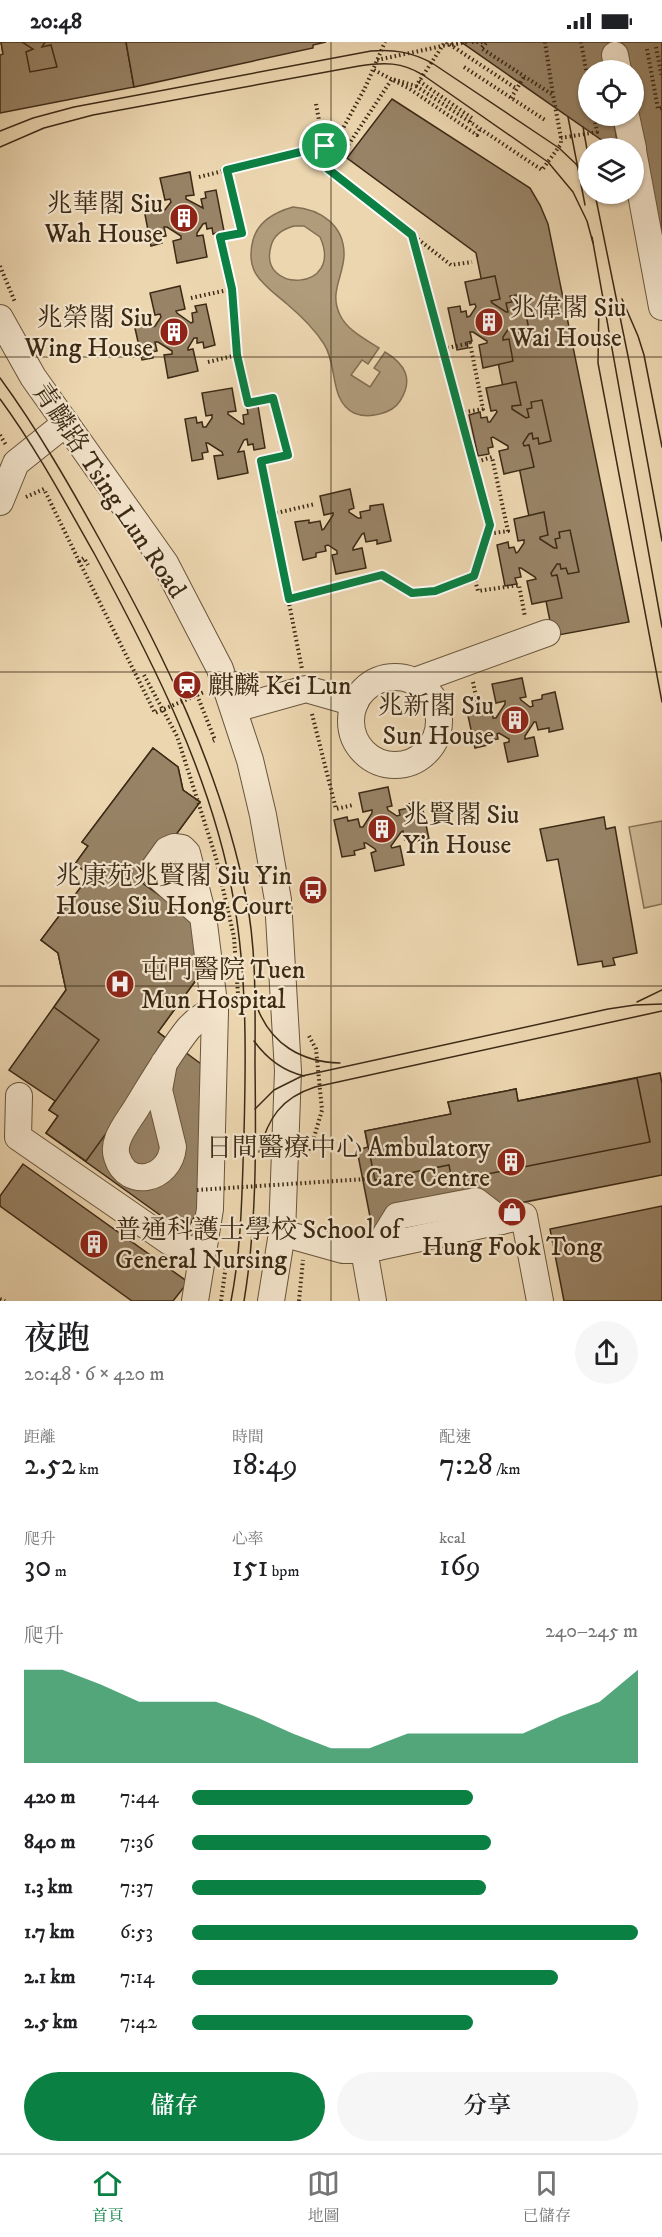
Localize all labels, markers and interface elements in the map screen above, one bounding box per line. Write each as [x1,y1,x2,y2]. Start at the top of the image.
text: 20:48 [30,8,82,35]
map controls [578,60,644,204]
button: locate [578,60,644,126]
pin [299,120,350,171]
icon: arrive [308,129,341,162]
button: layers [578,138,644,204]
place label: 兆華閣 Siu Wah House [43,188,163,251]
building icon: 兆華閣 Siu Wah House [168,202,200,234]
place label: 兆偉閣 Siu Wai House [509,292,626,355]
place label: 兆榮閣 Siu Wing House [24,302,153,365]
building icon: 兆偉閣 Siu Wai House [473,306,505,338]
building icon: 兆榮閣 Siu Wing House [158,316,190,348]
street label: 青麟路 Tsing Lun Road [24,377,193,605]
station icon: 麒麟 Kei Lun [171,669,203,701]
place label: 麒麟 Kei Lun [208,670,352,703]
place label: 兆新閣 Siu Sun House [378,690,494,753]
building icon: 兆新閣 Siu Sun House [499,704,531,736]
place label: 兆賢閣 Siu Yin House [403,799,519,862]
building icon: 兆賢閣 Siu Yin House [366,813,398,845]
place label: 兆康苑兆賢閣 Siu Yin House Siu Hong Court [55,860,292,923]
bus stop icon: 兆康苑兆賢閣 Siu Yin House Siu Hong Court [297,874,329,906]
place label: 屯門醫院 Tuen Mun Hospital [141,954,306,1017]
hospital icon: 屯門醫院 Tuen Mun Hospital [104,968,136,1000]
place label: 日間醫療中心 Ambulatory Care Centre [206,1132,491,1195]
building icon: 日間醫療中心 Ambulatory Care Centre [495,1146,527,1178]
shop icon: Hung Fook Tong [496,1196,528,1228]
place label: 普通科護士學校 School of General Nursing [115,1214,404,1277]
building icon: 普通科護士學校 School of General Nursing [78,1228,110,1260]
place label: Hung Fook Tong [422,1231,603,1264]
text: 夜跑 [24,1319,90,1360]
button: share [575,1321,638,1384]
text: 20:48 · 6 × 420 m [24,1362,165,1387]
text: 距離 [24,1427,56,1447]
text: 時間 [232,1427,264,1447]
text: 配速 [439,1427,471,1447]
text: 2.52 [24,1447,76,1484]
text: 18:49 [232,1447,298,1484]
text: 7:28 [439,1447,493,1484]
text: km [76,1459,99,1479]
text: /km [493,1459,520,1479]
text: kcal [439,1528,466,1548]
text: 爬升 [24,1529,56,1549]
text: 心率 [232,1529,264,1549]
text: 169 [439,1548,481,1585]
text: 30 [24,1549,51,1586]
text: 151 [232,1549,268,1586]
text: m [51,1561,67,1581]
text: bpm [268,1561,299,1581]
text: 240–245 m [545,1619,638,1644]
text: 爬升 [24,1624,64,1649]
text: 420 m [24,1785,75,1810]
text: 7:44 [120,1785,159,1810]
text: 840 m [24,1830,76,1855]
text: 7:36 [120,1830,154,1855]
text: 1.3 km [24,1875,73,1900]
text: 7:37 [120,1875,154,1900]
text: 1.7 km [24,1920,75,1945]
text: 6:53 [120,1920,153,1945]
text: 2.1 km [24,1965,75,1990]
text: 7:14 [120,1965,155,1990]
text: 2.5 km [24,2010,78,2035]
text: 7:42 [120,2010,157,2035]
button: 儲存 [24,2072,325,2141]
button: 分享 [337,2072,638,2141]
tab: 首頁 [91,2167,124,2226]
tab: 地圖 [307,2167,340,2226]
tab: 已儲存 [523,2167,571,2226]

